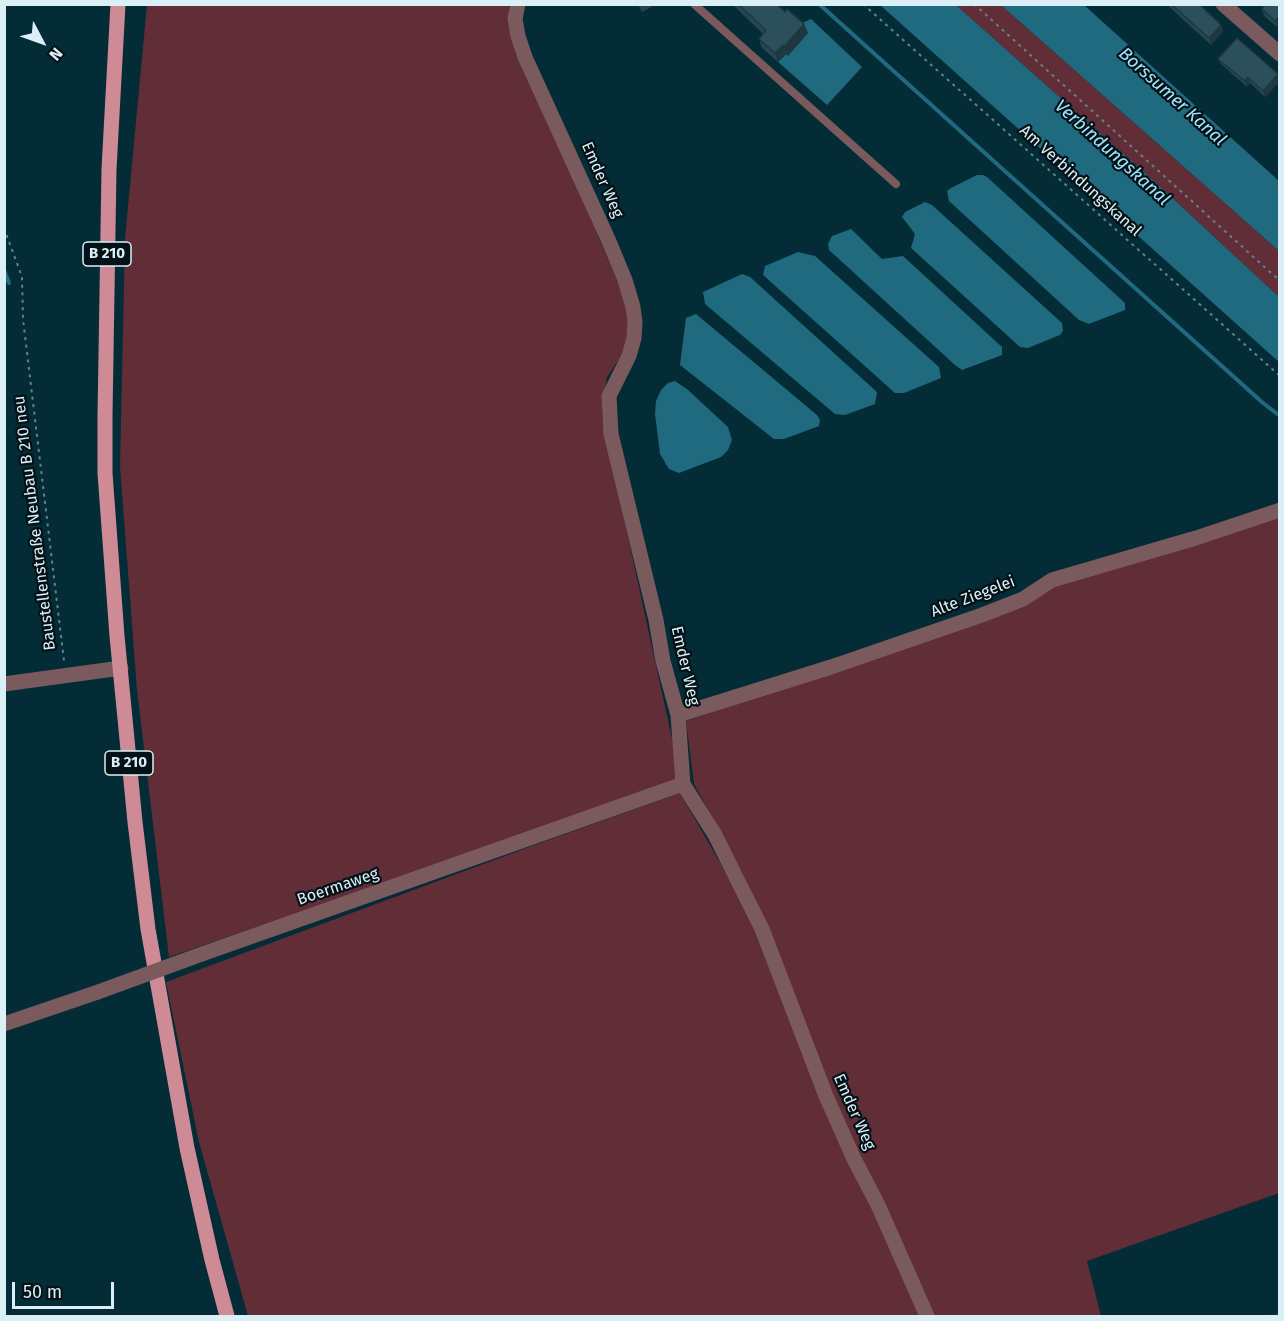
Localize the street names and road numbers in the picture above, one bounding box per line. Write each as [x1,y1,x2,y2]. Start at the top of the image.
street label: Am Verbindungskanal [1015,121,1145,241]
street label: Emder Weg [577,139,627,221]
road number: B 210 [83,242,131,266]
street label: Baustellenstraße Neubau B 210 neu [10,395,60,651]
street label: Alte Ziegelei [928,572,1018,622]
street label: Emder Weg [667,624,703,708]
road number: B 210 [105,751,153,775]
street label: Boermaweg [295,864,381,910]
street label: Emder Weg [829,1071,879,1153]

